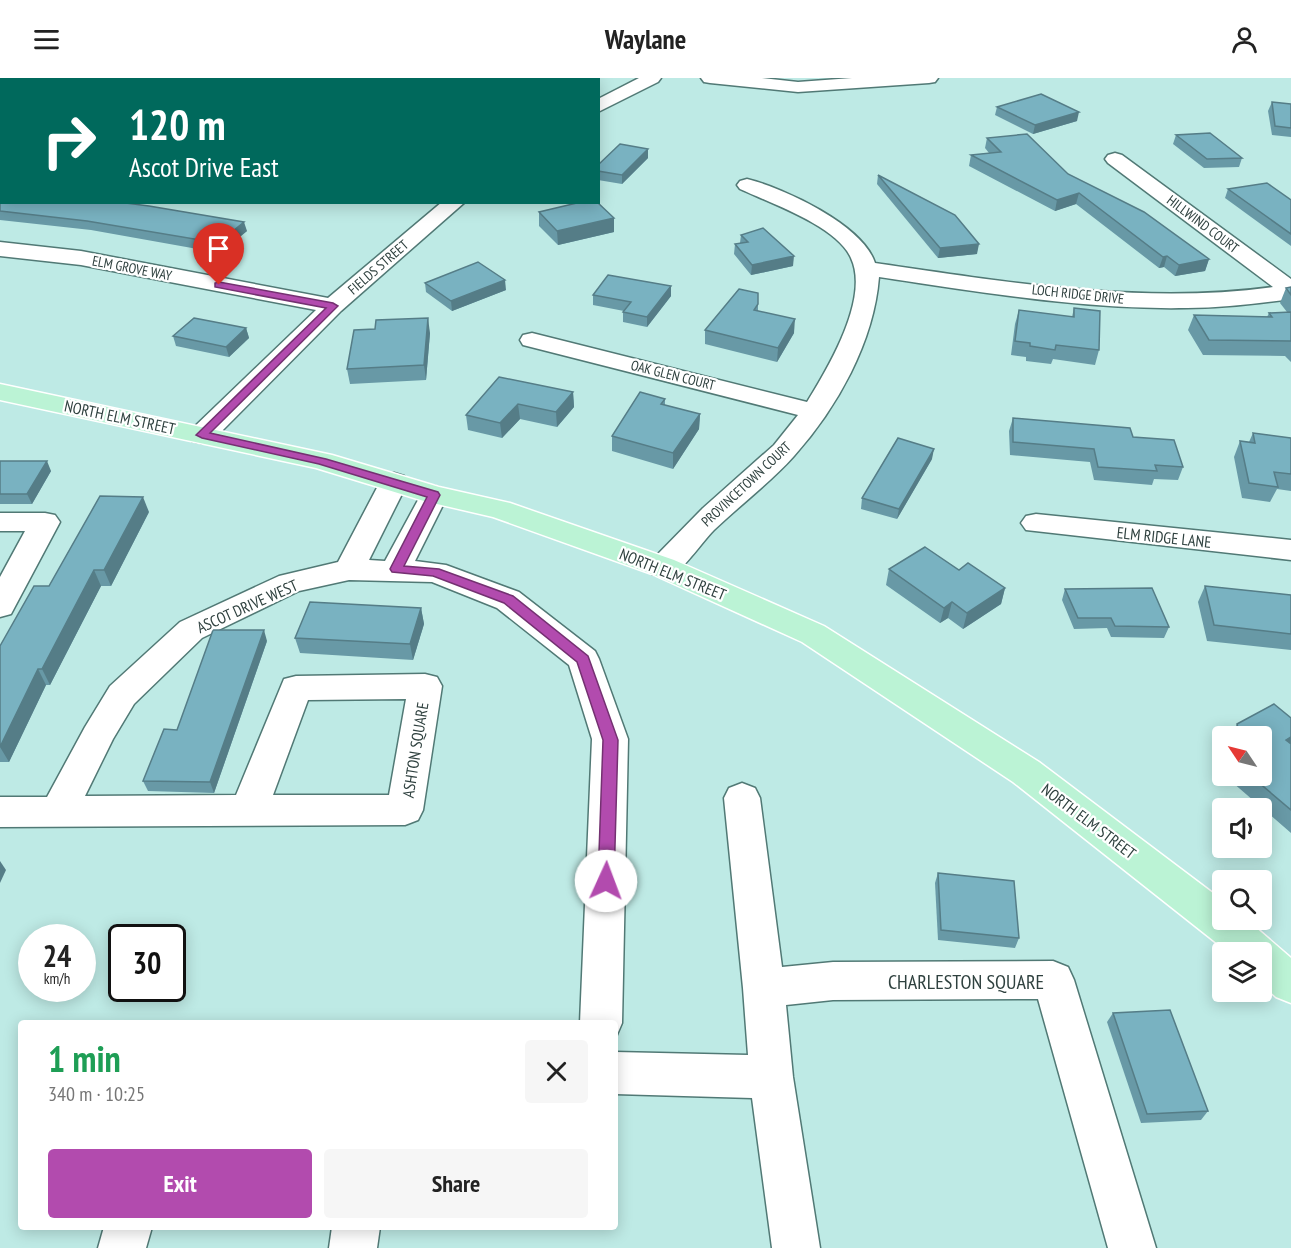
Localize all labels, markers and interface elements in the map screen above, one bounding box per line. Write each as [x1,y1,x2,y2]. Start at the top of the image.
text: Waylane [605,22,686,56]
icon: menu [30,23,63,56]
icon: person [1228,23,1261,56]
text: 120 m [129,97,226,152]
icon: right [30,102,108,180]
text: Ascot Drive East [129,150,279,184]
street label: HILLWIND COURT [1163,191,1243,257]
pin [193,223,244,285]
icon: arrive [202,232,235,265]
street label: FIELDS STREET [344,235,413,298]
street label: ELM GROVE WAY [91,251,174,285]
street label: LOCH RIDGE DRIVE [1031,280,1125,308]
street label: OAK GLEN COURT [629,356,718,394]
street label: NORTH ELM STREET [63,395,177,439]
street label: PROVINCETOWN COURT [697,437,795,530]
street label: ELM RIDGE LANE [1116,522,1212,552]
street label: NORTH ELM STREET [617,544,729,604]
street label: ASCOT DRIVE WEST [193,575,301,637]
street label: ASHTON SQUARE [398,701,432,799]
north arrow [1212,726,1272,786]
map controls [1212,726,1272,1002]
street label: NORTH ELM STREET [1038,779,1140,863]
button: sound [1212,798,1272,858]
position arrow [574,849,638,913]
button: search [1212,870,1272,930]
speed limit sign: 30 [108,924,186,1002]
text: 24 [43,936,71,975]
button: layers [1212,942,1272,1002]
text: km/h [44,969,70,988]
street label: CHARLESTON SQUARE [888,969,1044,995]
text: 1 min [48,1035,121,1082]
button: close [525,1040,588,1103]
text: 340 m · 10:25 [48,1081,145,1107]
button: Exit [48,1149,312,1218]
button: Share [324,1149,588,1218]

